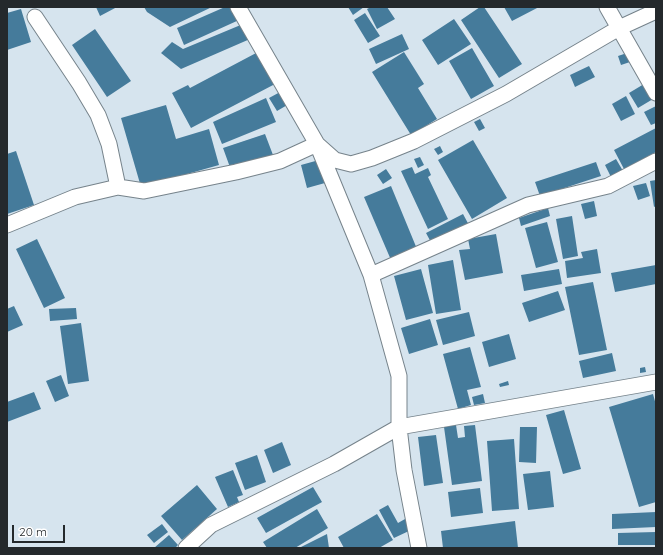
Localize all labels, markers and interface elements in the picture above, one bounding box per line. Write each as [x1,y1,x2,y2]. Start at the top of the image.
scale bar [14,517,67,543]
text: 20 m [19,524,47,539]

